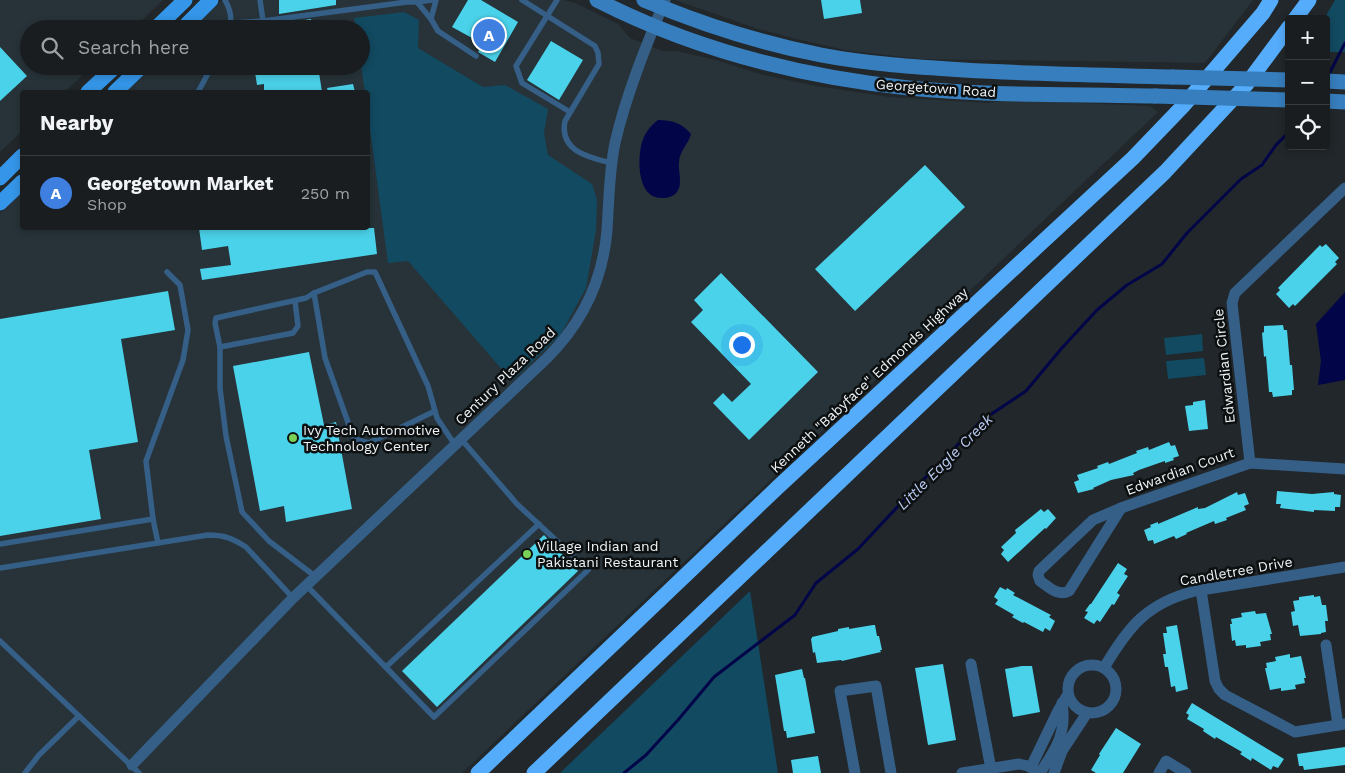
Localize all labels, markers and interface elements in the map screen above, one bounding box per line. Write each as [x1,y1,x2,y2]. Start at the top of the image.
map controls [1285,15,1330,150]
button: + [1285,15,1330,60]
pin: A [473,16,505,54]
search box [20,20,370,75]
icon: search [38,34,66,62]
text: Search here [78,36,189,59]
button: − [1285,60,1330,105]
street label: Georgetown Road [875,76,997,100]
button: locate [1285,105,1330,150]
text: Nearby [40,110,113,135]
text: Georgetown Market [87,172,273,195]
text: A [51,184,61,203]
text: 250 m [301,184,350,203]
text: Shop [87,195,127,214]
street label: Kenneth "Babyface" Edmonds Highway [767,284,972,476]
street label: Edwardian Circle [1210,308,1238,424]
street label: Century Plaza Road [452,324,558,428]
your location [729,332,755,358]
water label: Little Eagle Creek [893,410,997,514]
place label: Ivy Tech Automotive Technology Center [303,422,440,454]
marker: Ivy Tech Automotive Technology Center [287,432,299,444]
street label: Edwardian Court [1124,444,1236,498]
place label: Village Indian and Pakistani Restaurant [537,538,678,570]
marker: Village Indian and Pakistani Restaurant [521,548,533,560]
street label: Candletree Drive [1178,553,1294,589]

